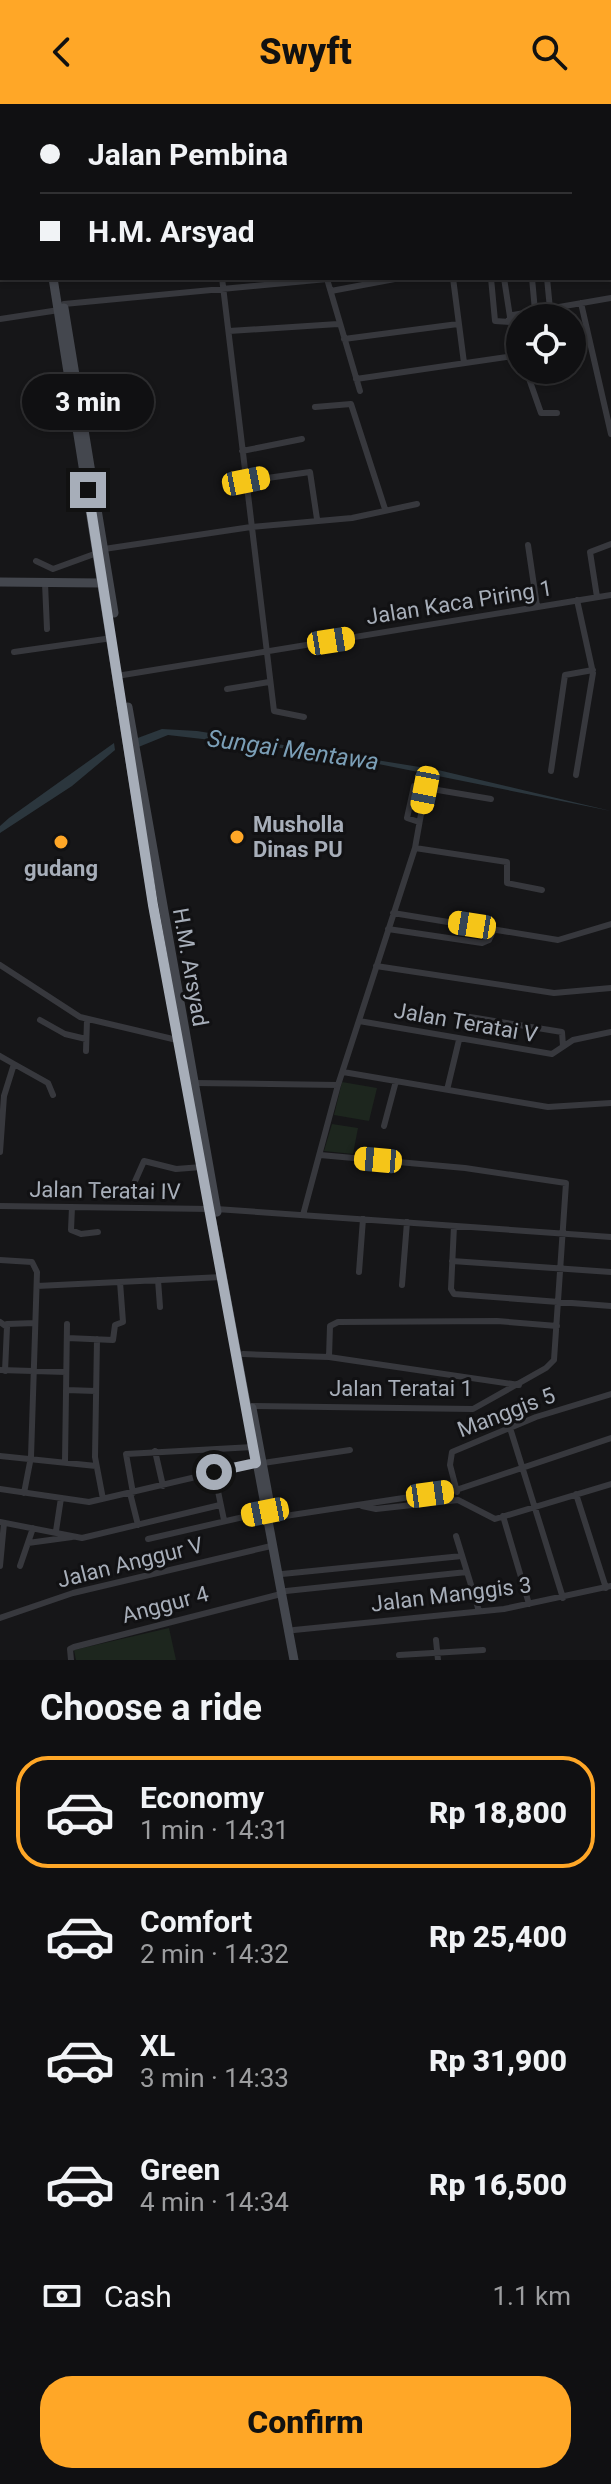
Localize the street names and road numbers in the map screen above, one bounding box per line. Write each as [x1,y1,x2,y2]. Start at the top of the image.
street label: Jalan Kaca Piring 1 [364,575,554,630]
street label: H.M. Arsyad [168,906,213,1028]
street label: Jalan Teratai V [392,998,540,1047]
street label: Jalan Teratai IV [29,1177,181,1204]
street label: Jalan Teratai 1 [329,1376,473,1401]
street label: Manggis 5 [454,1382,559,1443]
street label: Jalan Anggur V [55,1532,206,1593]
street label: Jalan Manggis 3 [369,1572,533,1617]
street label: Anggur 4 [119,1581,211,1628]

